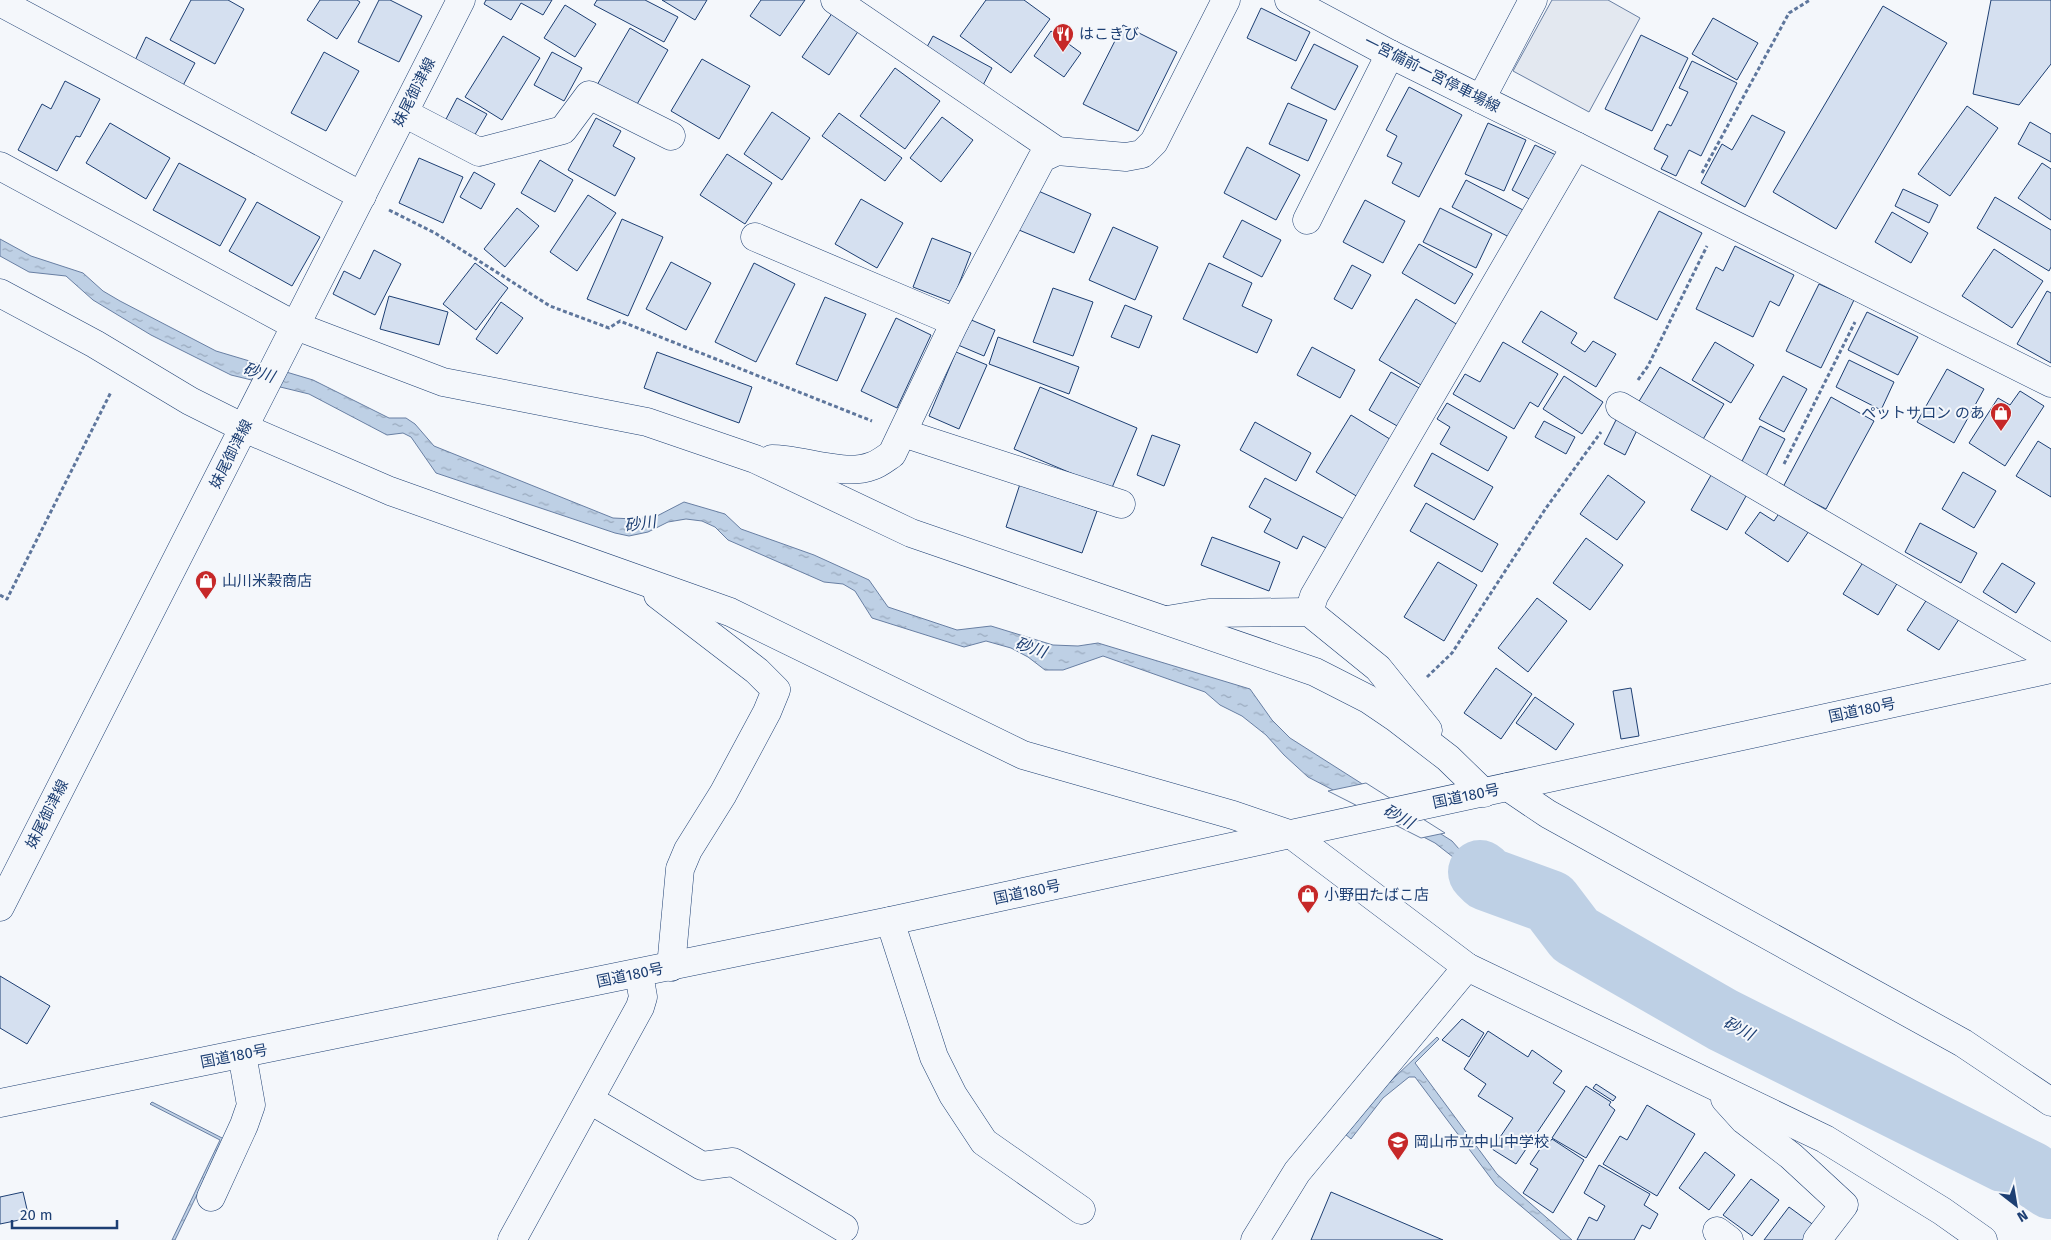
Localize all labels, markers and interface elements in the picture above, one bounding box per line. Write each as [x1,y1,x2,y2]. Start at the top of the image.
restaurant icon: はこきび [1051,22,1075,53]
place label: はこきび [1079,25,1139,43]
street label: 一宮備前一宮停車場線 [1361,32,1503,116]
street label: 妹尾御津線 [389,54,439,130]
water label: 砂川 [241,359,279,387]
shop icon: ペットサロン のあ [1989,401,2013,432]
place label: ペットサロン のあ [1861,404,1985,422]
street label: 妹尾御津線 [206,416,256,492]
water label: 砂川 [623,512,659,535]
shop icon: 山川米穀商店 [194,569,218,600]
place label: 山川米穀商店 [222,572,312,590]
water label: 砂川 [1013,633,1051,662]
street label: 国道180号 [1827,694,1897,726]
street label: 妹尾御津線 [22,776,72,852]
street label: 国道180号 [1431,780,1501,812]
water label: 砂川 [1380,800,1419,833]
street label: 国道180号 [992,876,1062,908]
shop icon: 小野田たばこ店 [1296,883,1320,914]
place label: 小野田たばこ店 [1324,886,1429,904]
street label: 国道180号 [595,959,665,991]
water label: 砂川 [1720,1013,1759,1045]
street label: 国道180号 [199,1041,269,1071]
school or university icon: 岡山市立中山中学校 [1386,1130,1410,1161]
place label: 岡山市立中山中学校 [1414,1133,1549,1151]
north arrow [1991,1180,2041,1230]
scale bar [12,1198,118,1230]
text: 20 m [20,1206,53,1224]
text: N [2014,1206,2031,1225]

